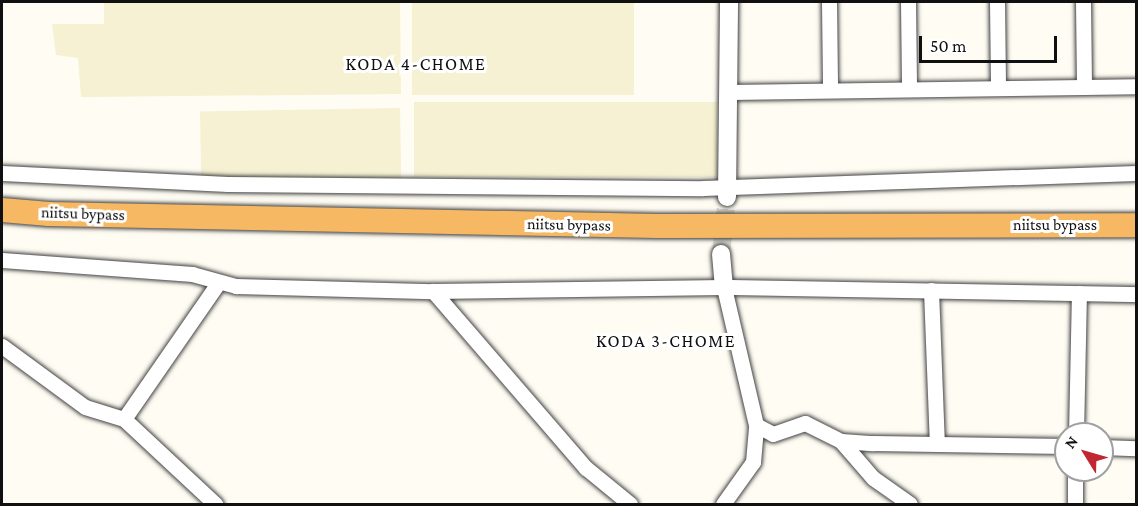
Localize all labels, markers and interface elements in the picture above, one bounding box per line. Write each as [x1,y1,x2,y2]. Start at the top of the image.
scale bar [922,24,1060,62]
text: 50 m [930,36,967,56]
district label: KODA 4-CHOME [346,53,486,75]
street label: niitsu bypass [41,203,125,225]
street label: niitsu bypass [527,215,611,235]
street label: niitsu bypass [1013,215,1097,235]
district label: KODA 3-CHOME [596,330,736,352]
north arrow [1054,422,1114,482]
text: N [1061,433,1081,452]

